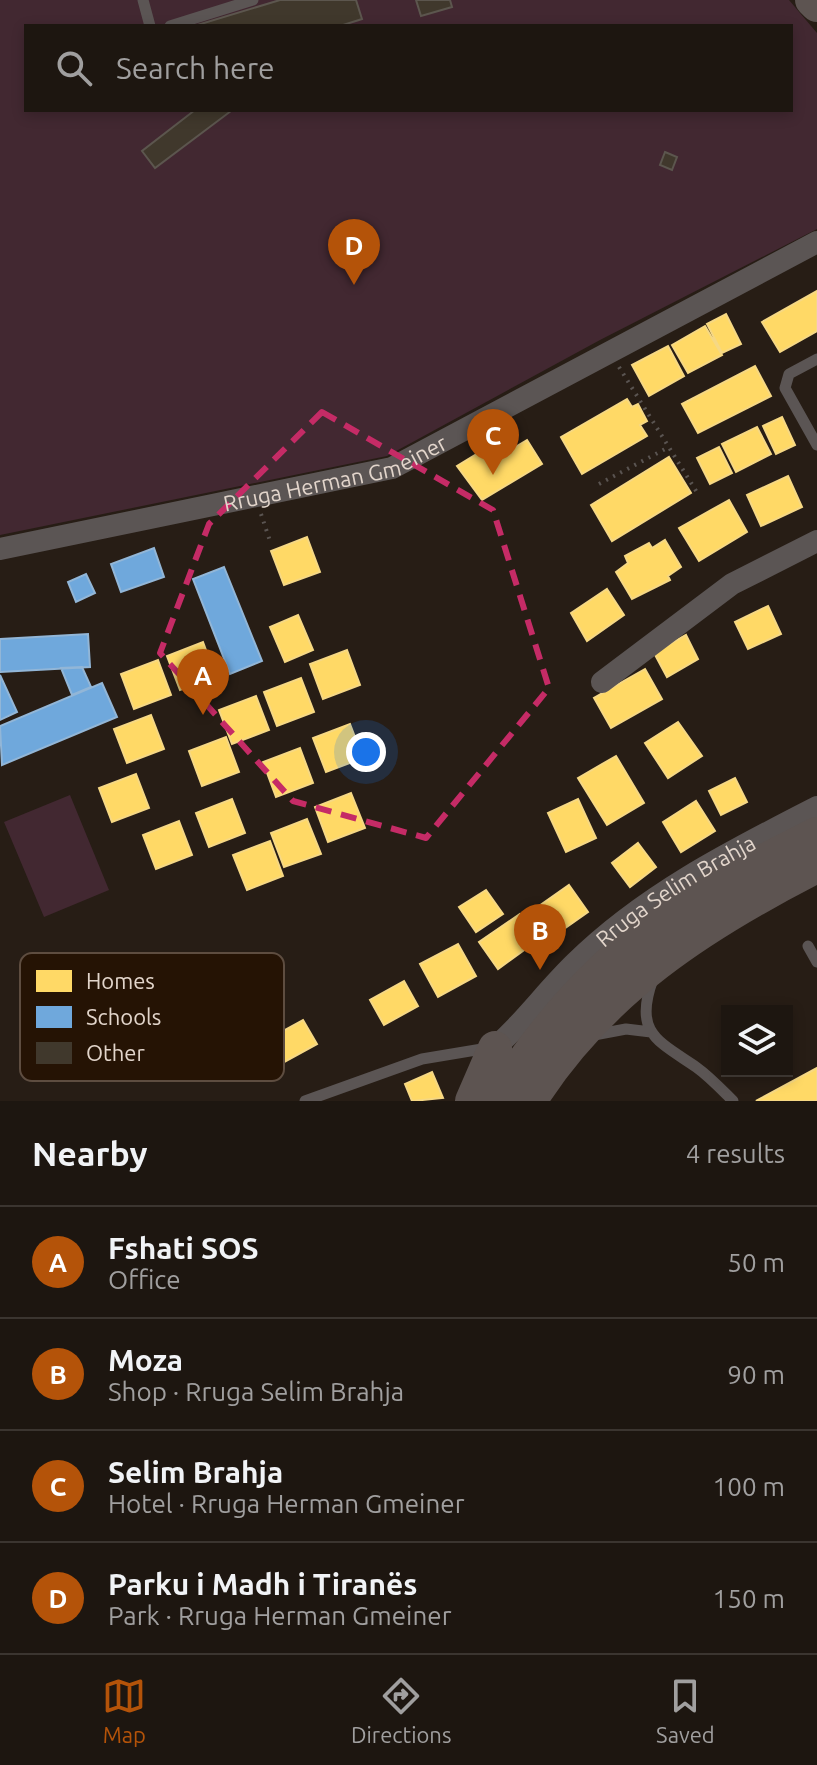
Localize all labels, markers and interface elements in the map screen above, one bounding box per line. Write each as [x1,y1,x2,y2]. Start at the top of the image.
search box [24,24,793,112]
icon: search [52,46,96,90]
text: Search here [116,51,275,85]
pin: D [328,219,380,285]
pin: C [467,409,519,475]
street label: Rruga Herman Gmeiner [221,429,451,515]
pin: A [177,649,229,715]
your location [346,732,386,772]
street label: Rruga Selim Brahja [590,829,759,951]
pin: B [514,904,566,970]
legend [20,953,284,1081]
text: Homes [86,968,155,993]
text: Schools [86,1004,161,1029]
map controls [721,1005,793,1077]
button: layers [721,1005,793,1077]
text: Other [86,1040,145,1065]
text: Nearby [32,1134,147,1172]
text: 4 results [686,1139,785,1168]
text: Fshati SOS [108,1231,259,1265]
text: A [49,1248,67,1277]
text: 50 m [727,1248,785,1277]
text: Office [108,1265,181,1294]
text: Moza [108,1343,183,1377]
text: B [49,1360,67,1389]
text: 90 m [727,1360,785,1389]
text: Shop · Rruga Selim Brahja [108,1377,404,1406]
text: Selim Brahja [108,1455,283,1489]
text: C [50,1472,66,1501]
text: 100 m [713,1472,785,1501]
text: Hotel · Rruga Herman Gmeiner [108,1489,465,1518]
text: Parku i Madh i Tiranës [108,1567,417,1601]
text: D [49,1584,67,1613]
text: 150 m [713,1584,785,1613]
text: Park · Rruga Herman Gmeiner [108,1601,452,1630]
tab: Map [102,1674,146,1747]
tab: Directions [351,1674,451,1747]
tab: Saved [656,1674,715,1747]

